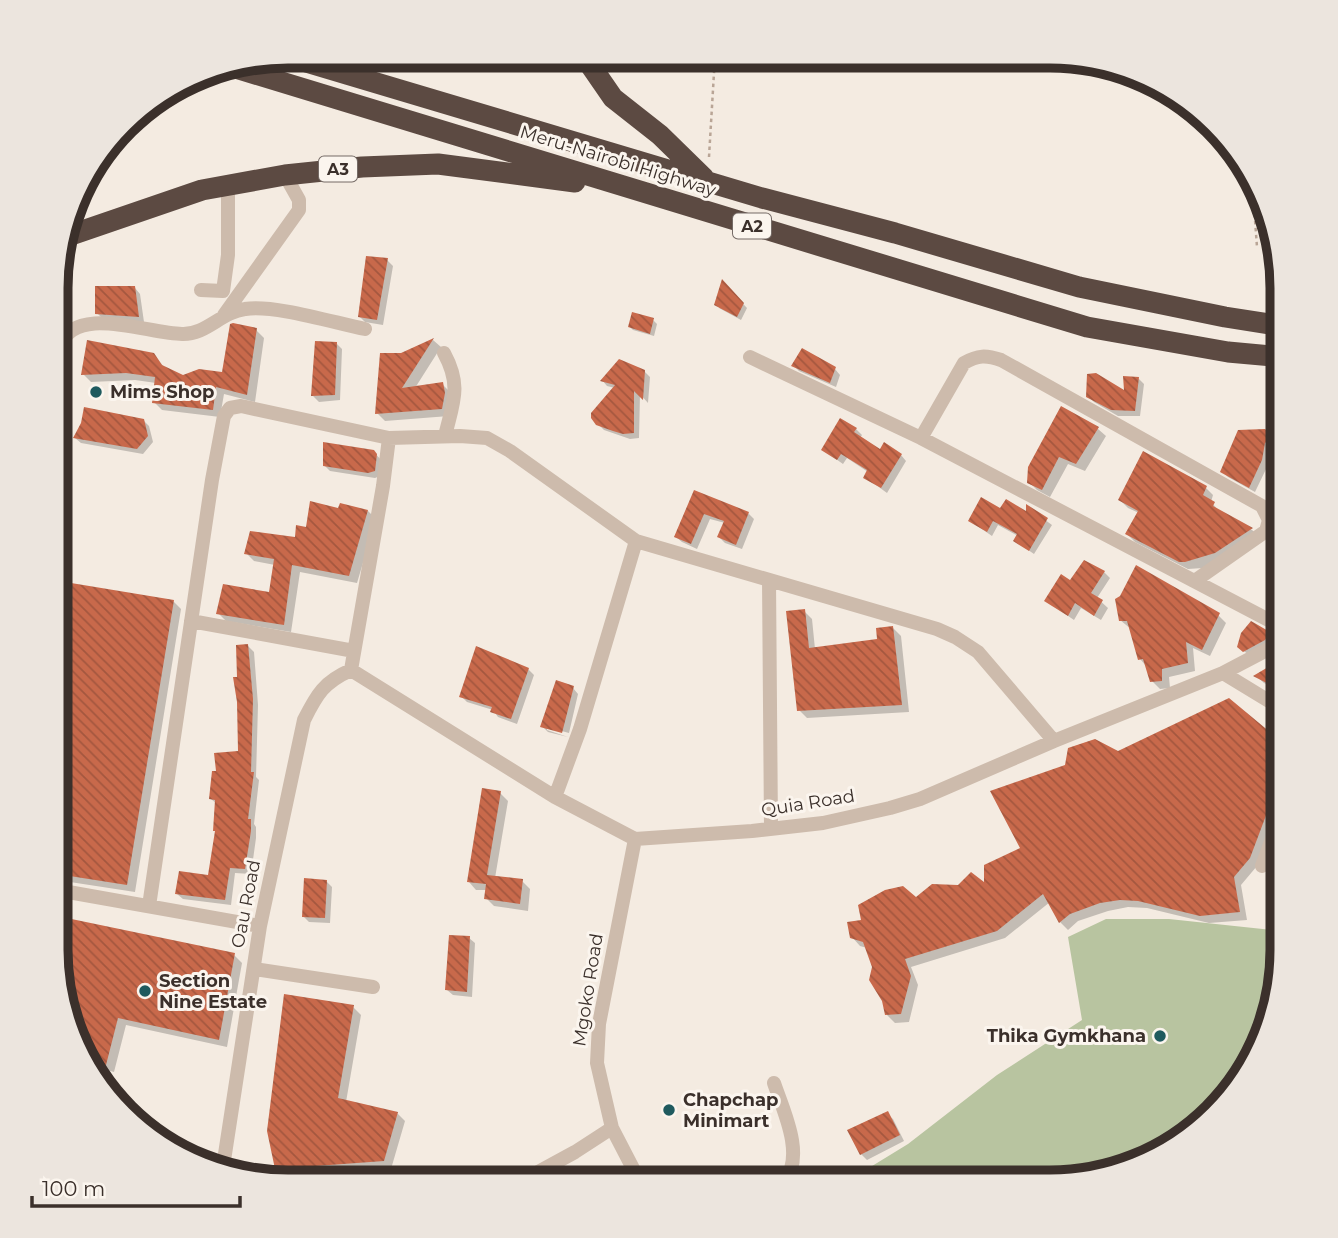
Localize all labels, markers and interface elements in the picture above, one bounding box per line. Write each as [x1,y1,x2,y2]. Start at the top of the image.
street label: Meru-Nairobi Highway [517,121,719,201]
road number: A3 [319,156,357,182]
road number: A2 [733,214,771,238]
place label: Mims Shop [110,381,214,403]
marker: Mims Shop [88,384,104,400]
street label: Quia Road [760,785,856,821]
street label: Oau Road [227,858,265,950]
street label: Mgoko Road [568,932,608,1048]
place label: Section Nine Estate [159,970,267,1013]
marker: Section Nine Estate [137,983,153,999]
place label: Thika Gymkhana [987,1025,1146,1047]
marker: Thika Gymkhana [1152,1028,1168,1044]
place label: Chapchap Minimart [683,1089,779,1132]
marker: Chapchap Minimart [661,1102,677,1118]
scale bar [32,1164,240,1208]
text: 100 m [42,1176,105,1201]

